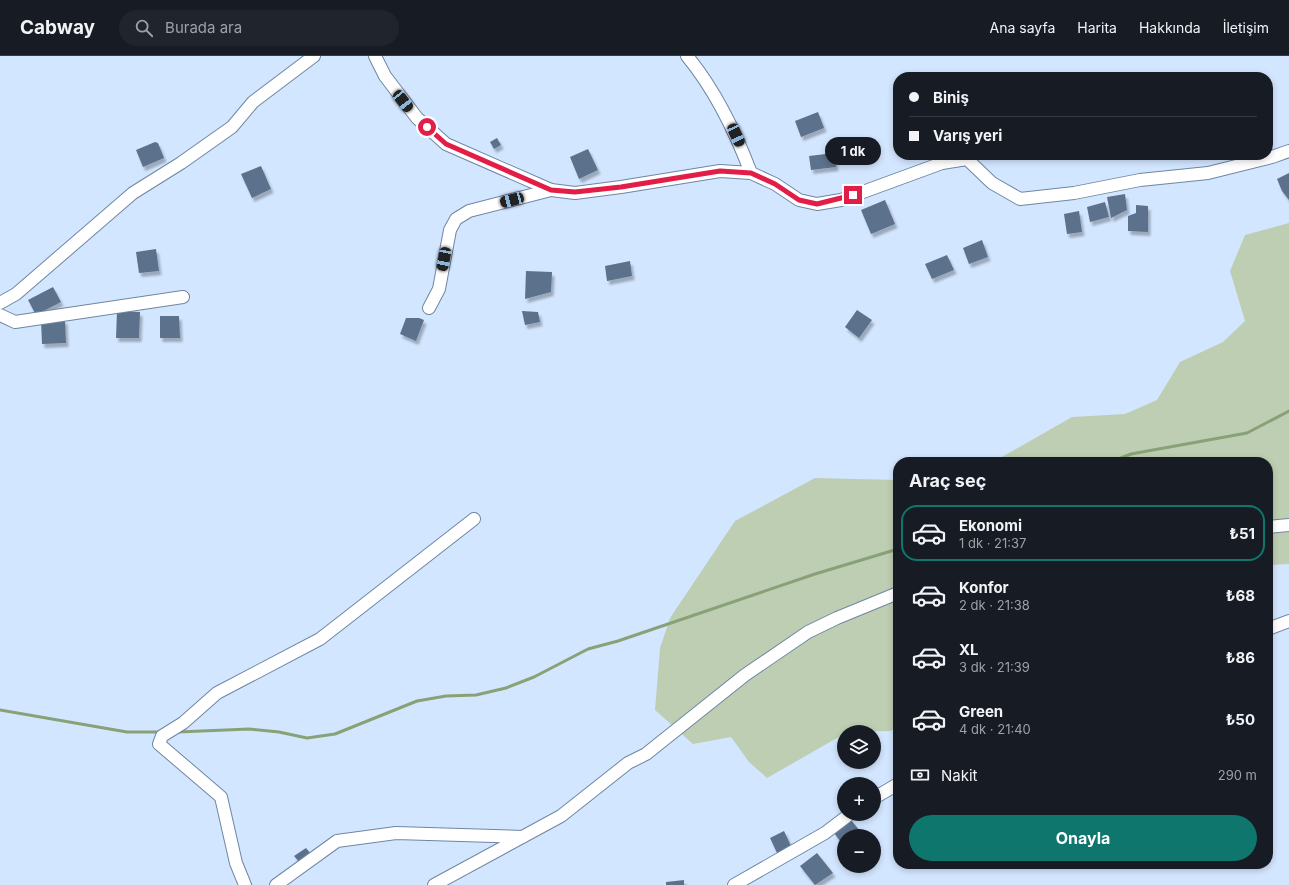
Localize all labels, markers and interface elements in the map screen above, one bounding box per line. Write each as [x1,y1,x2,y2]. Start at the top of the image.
search box [119,10,399,46]
text: Cabway [20,16,95,39]
icon: search [133,17,155,39]
text: Burada ara [165,18,242,37]
text: Ana sayfa [990,19,1055,36]
text: Harita [1077,19,1117,36]
text: Hakkında [1139,19,1201,36]
text: İletişim [1223,19,1269,36]
car [391,88,415,114]
text: Biniş [933,88,969,107]
route start [418,118,436,136]
car [725,122,747,148]
text: Varış yeri [933,126,1002,145]
callout: 1 dk [825,137,881,165]
text: 1 dk [841,143,865,159]
route end [844,186,862,204]
car [499,191,525,209]
car [436,246,452,272]
text: Araç seç [909,470,986,491]
icon: car [911,515,947,551]
text: Ekonomi [959,516,1022,535]
text: ₺51 [1229,524,1255,543]
text: 1 dk · 21:37 [959,535,1026,551]
icon: car [911,577,947,613]
text: Konfor [959,578,1009,597]
text: ₺68 [1226,586,1255,605]
text: 2 dk · 21:38 [959,597,1030,613]
icon: car [911,639,947,675]
text: XL [959,640,979,659]
text: ₺86 [1226,648,1255,667]
text: 3 dk · 21:39 [959,659,1030,675]
icon: car [911,701,947,737]
text: Green [959,702,1003,721]
text: ₺50 [1226,710,1255,729]
text: 4 dk · 21:40 [959,721,1031,737]
map controls [837,725,881,873]
button: layers [837,725,881,769]
icon: cash [909,764,931,786]
text: Nakit [941,766,978,785]
text: 290 m [1218,767,1257,783]
button: + [837,777,881,821]
button: Onayla [909,815,1257,861]
button: − [837,829,881,873]

